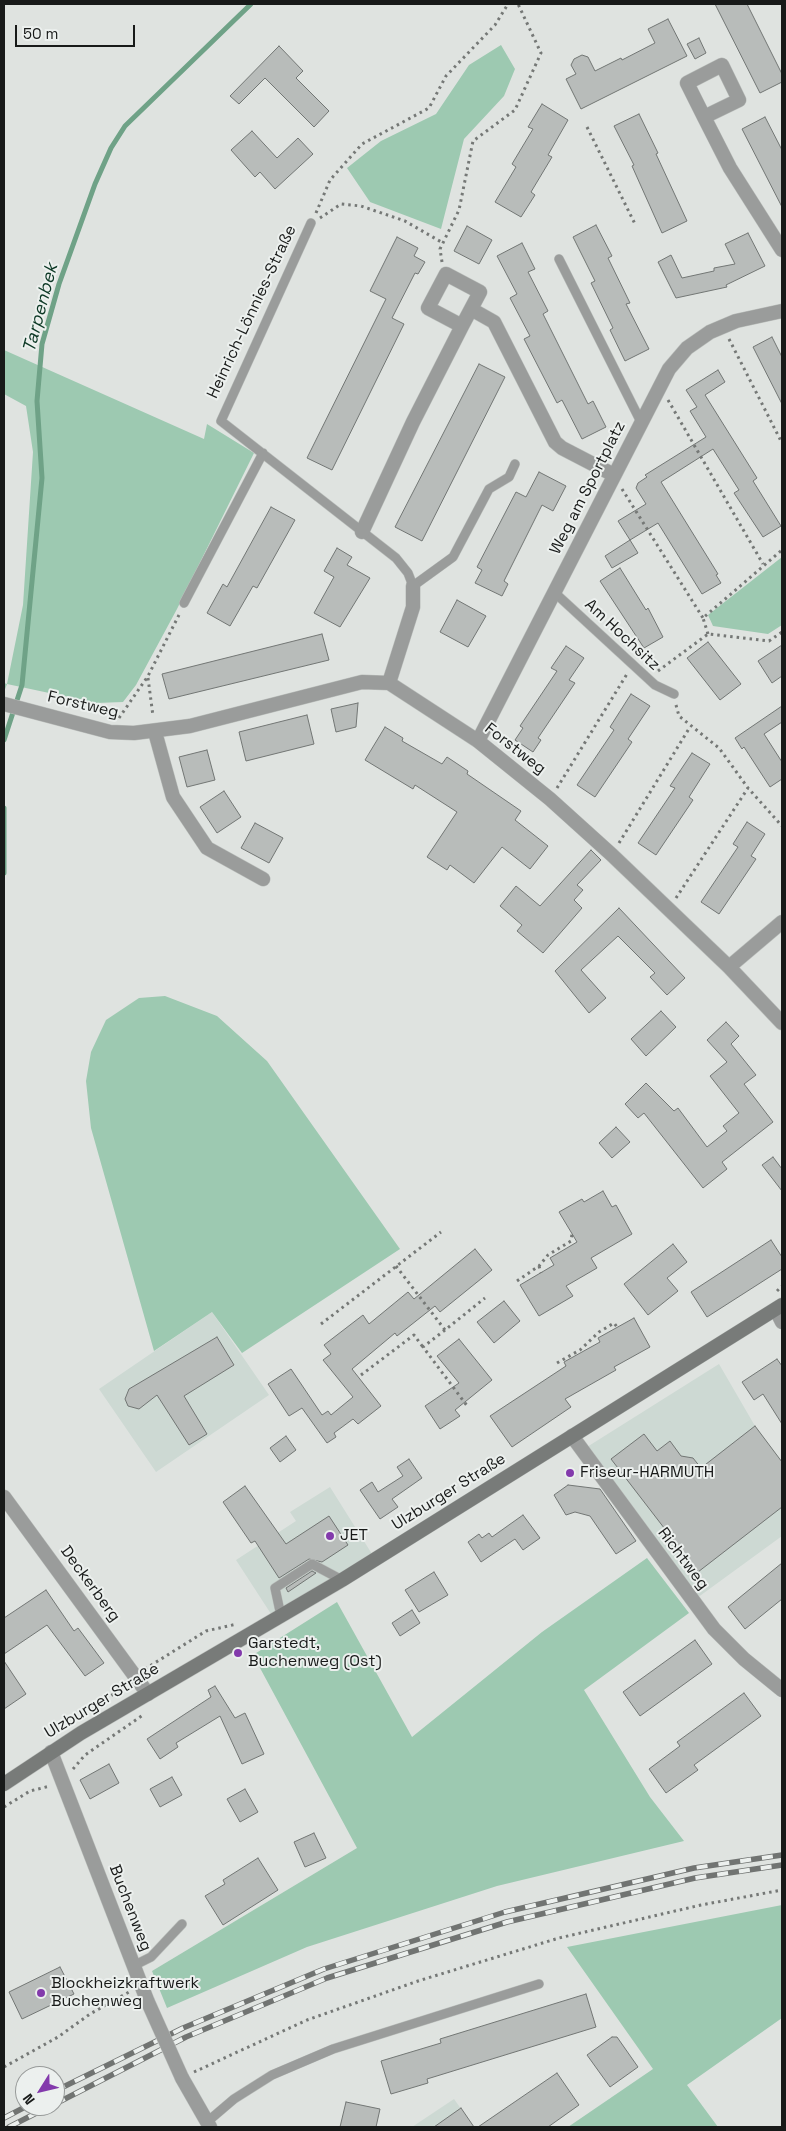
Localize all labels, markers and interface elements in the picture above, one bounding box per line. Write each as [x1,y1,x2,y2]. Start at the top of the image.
scale bar [18,15,138,47]
text: 50 m [23,24,58,43]
street label: Heinrich-Lönnies-Straße [203,222,301,402]
water label: Tarpenbek [19,261,63,355]
street label: Weg am Sportplatz [546,418,630,558]
street label: Am Hochsitz [580,595,664,675]
street label: Forstweg [46,688,120,722]
street label: Forstweg [481,719,549,779]
street label: Ulzburger Straße [389,1449,509,1535]
place label: Friseur-HARMUTH [580,1463,714,1483]
marker: Friseur-HARMUTH [564,1467,576,1479]
street label: Richtweg [653,1524,713,1594]
place label: JET [340,1526,368,1546]
marker: JET [324,1530,336,1542]
street label: Deckerberg [56,1542,124,1626]
place label: Garstedt, Buchenweg (Ost) [248,1634,382,1672]
marker: Garstedt, Buchenweg (Ost) [232,1647,244,1659]
street label: Ulzburger Straße [41,1659,163,1743]
street label: Buchenweg [105,1862,155,1954]
place label: Blockheizkraftwerk Buchenweg [51,1974,199,2012]
marker: Blockheizkraftwerk Buchenweg [35,1987,47,1999]
north arrow [15,2066,65,2116]
text: N [19,2090,39,2108]

